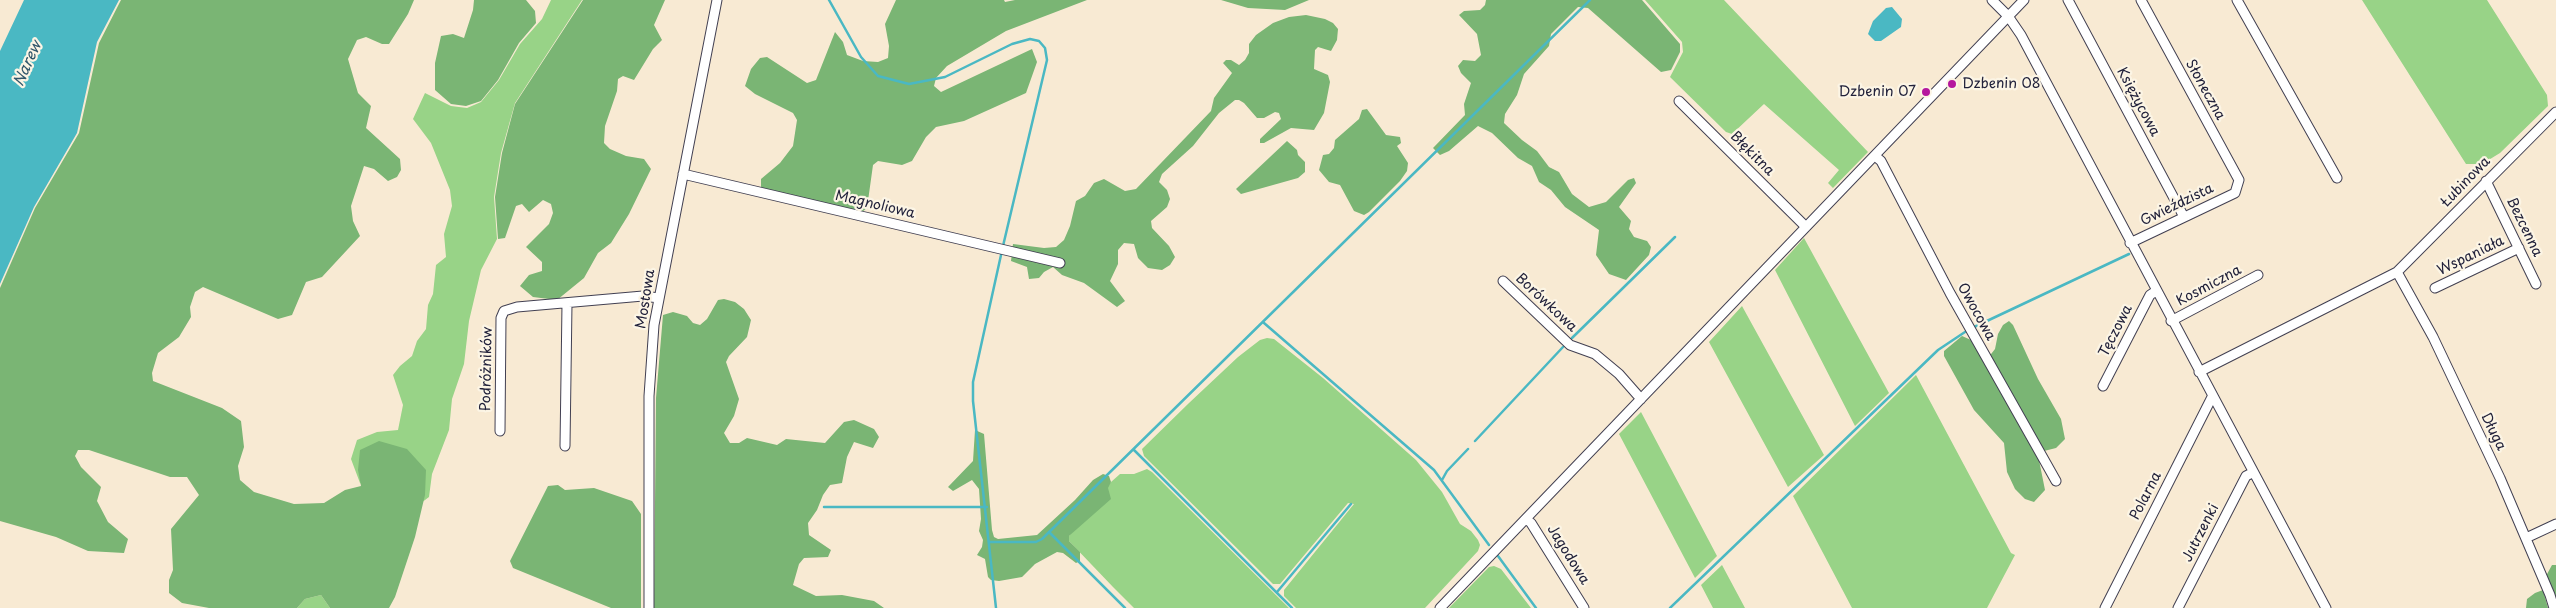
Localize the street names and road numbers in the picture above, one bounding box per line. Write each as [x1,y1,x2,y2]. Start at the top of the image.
street label: Słoneczna [2182,57,2228,123]
street label: Księżycowa [2113,65,2163,139]
street label: Błękitna [1726,128,1778,180]
street label: Łubinowa [2438,153,2494,211]
street label: Gwieździsta [2138,180,2216,230]
street label: Magnoliowa [834,188,916,222]
street label: Bezcenna [2502,195,2546,259]
street label: Wspaniała [2435,233,2507,279]
street label: Kosmiczna [2174,262,2244,310]
street label: Mostowa [633,268,659,330]
street label: Borówkowa [1512,270,1580,336]
street label: Owocowa [1953,280,1999,344]
street label: Tęczowa [2096,302,2136,360]
street label: Podróżników [478,327,496,411]
street label: Długa [2477,411,2509,453]
street label: Polarna [2127,469,2165,523]
street label: Jutrzenki [2179,501,2223,565]
street label: Jagodowa [1543,522,1593,588]

